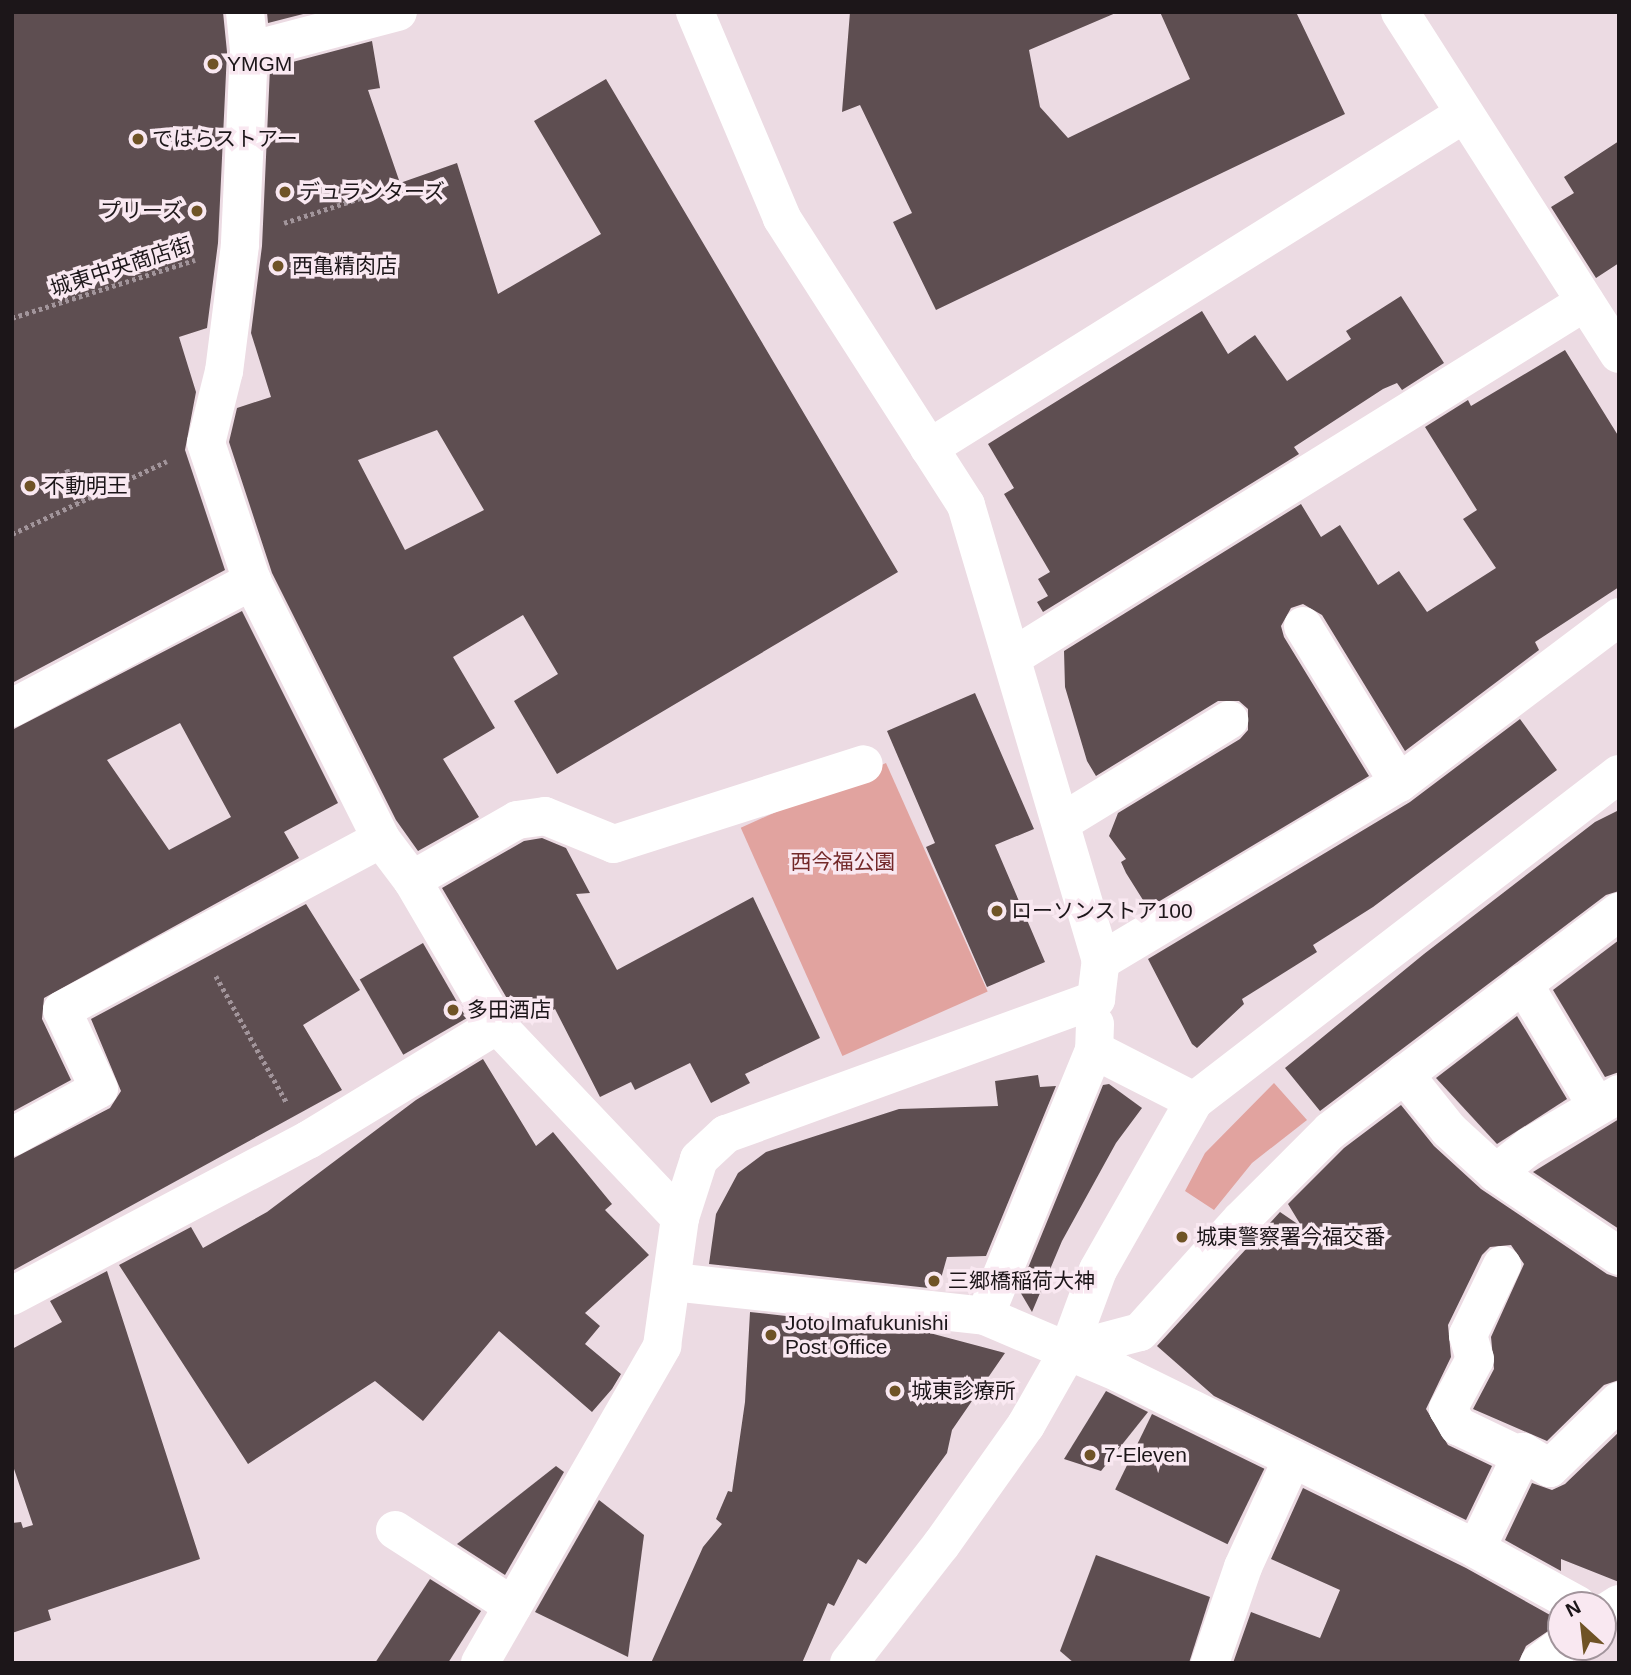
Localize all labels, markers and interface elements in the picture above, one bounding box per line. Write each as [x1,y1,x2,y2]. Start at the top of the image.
place label: YMGM [227,51,292,77]
marker: YMGM [205,56,221,72]
place label: ではらストアー [152,126,298,152]
marker: ではらストアー [130,131,146,147]
place label: デュランターズ [299,179,446,205]
marker: デュランターズ [277,184,293,200]
place label: プリーズ [99,198,183,224]
marker: プリーズ [189,203,205,219]
street label: 城東中央商店街 [47,232,195,302]
place label: 西亀精肉店 [292,253,397,279]
marker: 西亀精肉店 [270,258,286,274]
place label: 不動明王 [44,473,128,499]
marker: 不動明王 [22,478,38,494]
park label: 西今福公園 [791,849,895,875]
place label: ローソンストア100 [1011,898,1193,924]
marker: ローソンストア100 [989,903,1005,919]
place label: 多田酒店 [467,997,551,1023]
marker: 多田酒店 [445,1002,461,1018]
place label: 城東警察署今福交番 [1196,1224,1385,1250]
marker: 城東警察署今福交番 [1174,1229,1190,1245]
place label: 三郷橋稲荷大神 [948,1268,1095,1294]
marker: 三郷橋稲荷大神 [926,1273,942,1289]
place label: Joto Imafukunishi Post Office [785,1310,948,1360]
marker: Joto Imafukunishi Post Office [763,1327,779,1343]
place label: 城東診療所 [911,1378,1016,1404]
marker: 城東診療所 [885,1381,905,1401]
place label: 7-Eleven [1104,1442,1187,1468]
marker: 7-Eleven [1082,1447,1098,1463]
north arrow [1547,1591,1617,1661]
text: N [1562,1596,1584,1621]

